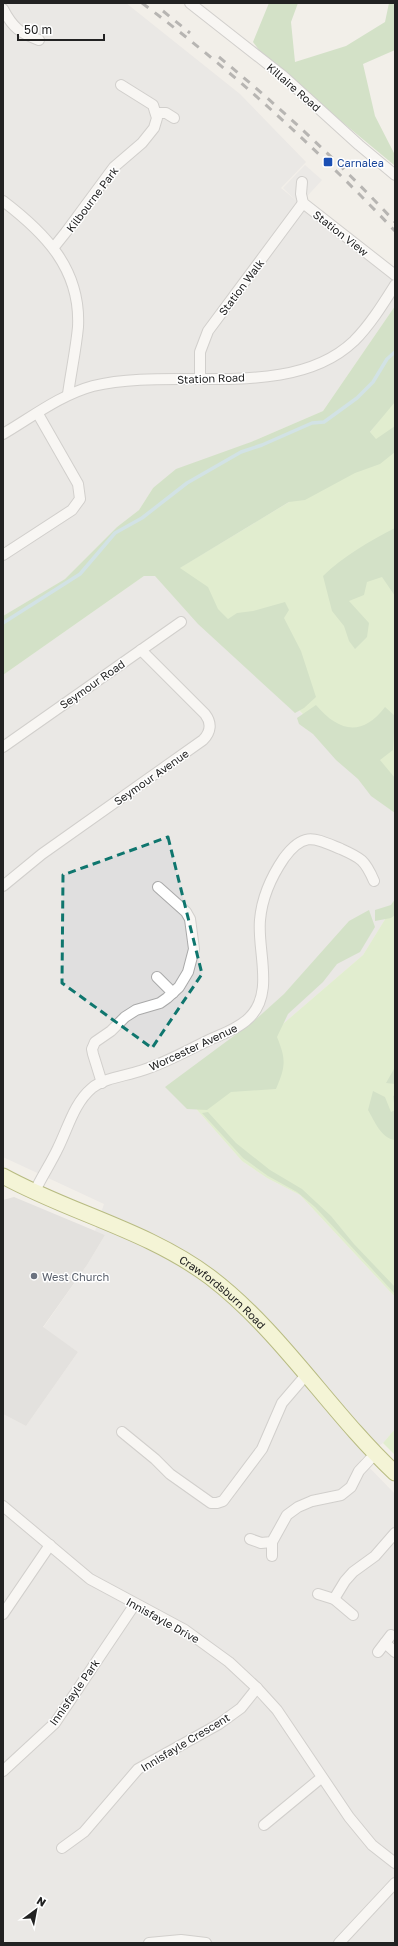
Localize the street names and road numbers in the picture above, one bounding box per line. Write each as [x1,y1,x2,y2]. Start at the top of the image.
street label: Killaire Road [264,60,324,114]
street label: Kilbourne Park [63,164,121,234]
street label: Station View [311,207,371,259]
street label: Station Walk [216,256,266,318]
street label: Station Road [177,370,245,386]
street label: Seymour Road [57,657,127,711]
street label: Seymour Avenue [111,746,191,808]
street label: Worcester Avenue [147,1021,239,1073]
street label: Crawfordsburn Road [177,1252,269,1331]
street label: Innisfayle Drive [124,1595,202,1645]
street label: Innisfayle Park [46,1656,102,1728]
street label: Innisfayle Crescent [138,1710,232,1774]

